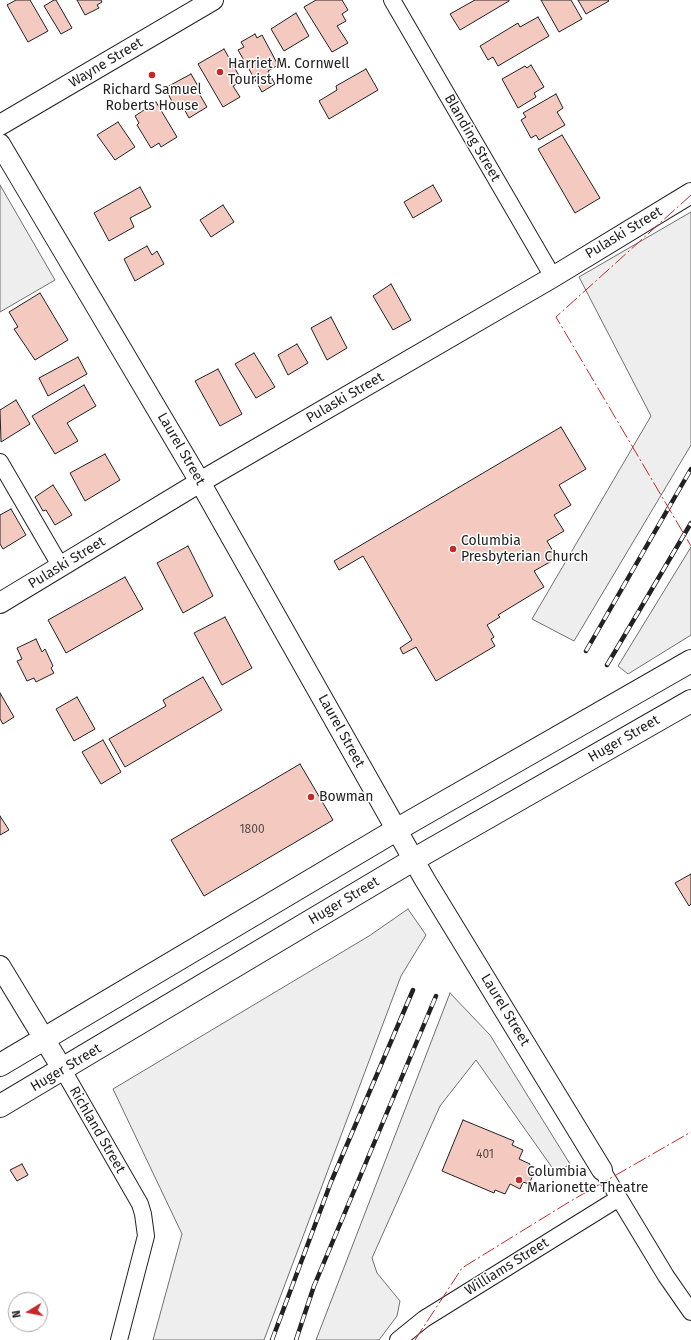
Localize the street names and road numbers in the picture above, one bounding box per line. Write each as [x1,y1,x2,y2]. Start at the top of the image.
street label: Wayne Street [66,34,146,92]
street label: Blanding Street [440,91,504,185]
street label: Pulaski Street [582,203,666,263]
street label: Pulaski Street [303,369,387,427]
street label: Laurel Street [153,410,209,488]
street label: Pulaski Street [25,533,109,593]
street label: Laurel Street [314,692,368,770]
street label: Huger Street [585,712,663,766]
street label: Huger Street [306,873,382,929]
street label: Laurel Street [477,971,533,1049]
street label: Huger Street [28,1040,104,1096]
street label: Richland Street [65,1084,129,1176]
street label: Williams Street [462,1235,552,1299]

